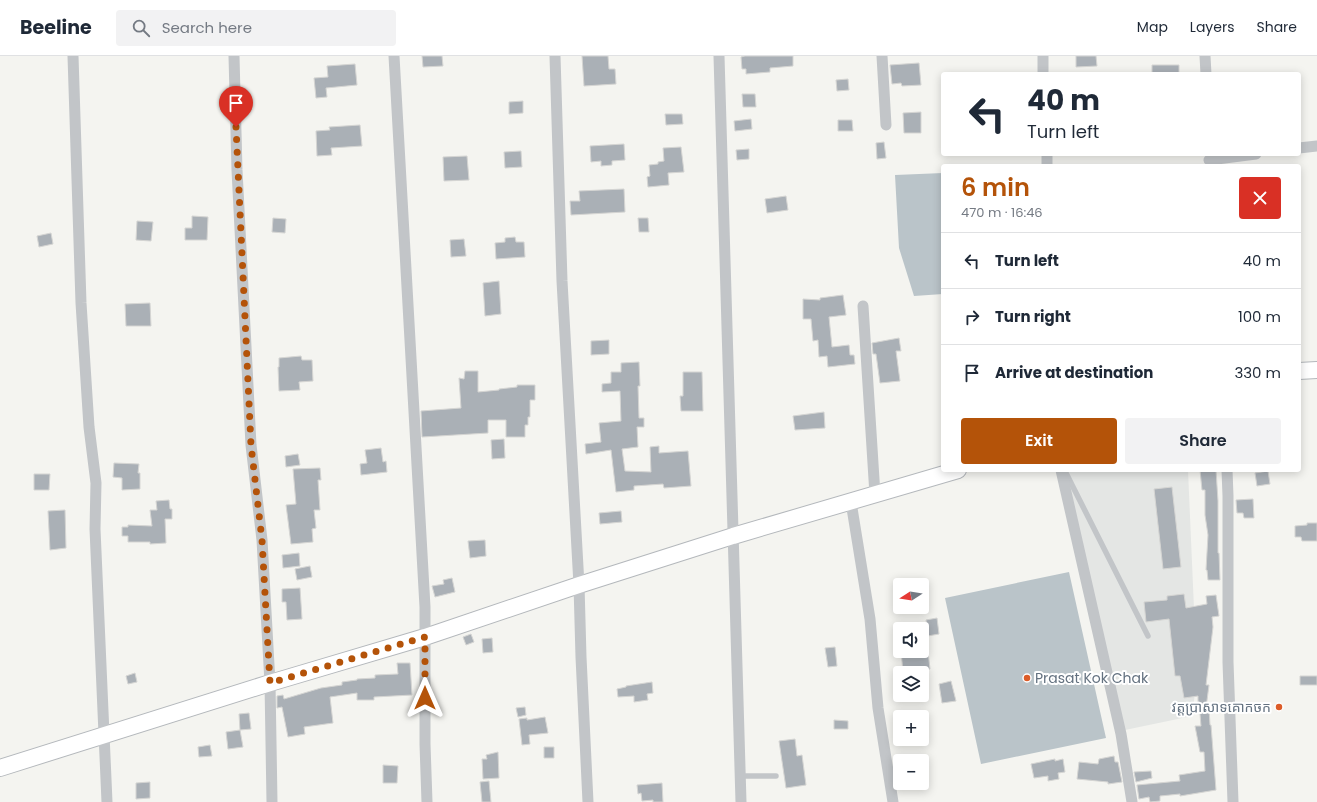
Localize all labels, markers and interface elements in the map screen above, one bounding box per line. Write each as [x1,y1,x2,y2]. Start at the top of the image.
search box [116,10,396,46]
text: Beeline [20,14,92,41]
icon: search [130,17,152,39]
text: Search here [162,17,252,38]
text: Map [1137,17,1168,37]
text: Layers [1190,17,1234,37]
text: Share [1256,17,1297,37]
text: 40 m [1027,81,1100,120]
pin [219,86,253,127]
icon: left [961,88,1013,140]
icon: arrive [225,92,247,114]
text: Turn left [1027,119,1099,144]
text: 6 min [961,171,1030,204]
button: close [1239,177,1281,219]
text: 470 m · 16:46 [961,203,1043,222]
icon: left [961,250,983,272]
text: Turn left [995,250,1059,271]
text: 40 m [1243,250,1281,271]
icon: right [961,306,983,328]
text: Turn right [995,306,1071,327]
text: 100 m [1238,306,1281,327]
icon: arrive [961,362,983,384]
text: Arrive at destination [995,362,1153,383]
text: 330 m [1234,362,1281,383]
button: Exit [961,418,1117,464]
button: Share [1125,418,1281,464]
north arrow [893,578,929,614]
map controls [893,578,929,790]
button: sound [893,622,929,658]
button: layers [893,666,929,702]
place label: Prasat Kok Chak [1035,668,1149,688]
marker: Prasat Kok Chak [1022,673,1032,683]
position arrow [404,677,446,719]
place label: វត្តប្រាសាទគោកចក [1172,697,1271,717]
marker: វត្តប្រាសាទគោកចក [1274,702,1284,712]
button: + [893,710,929,746]
button: − [893,754,929,790]

